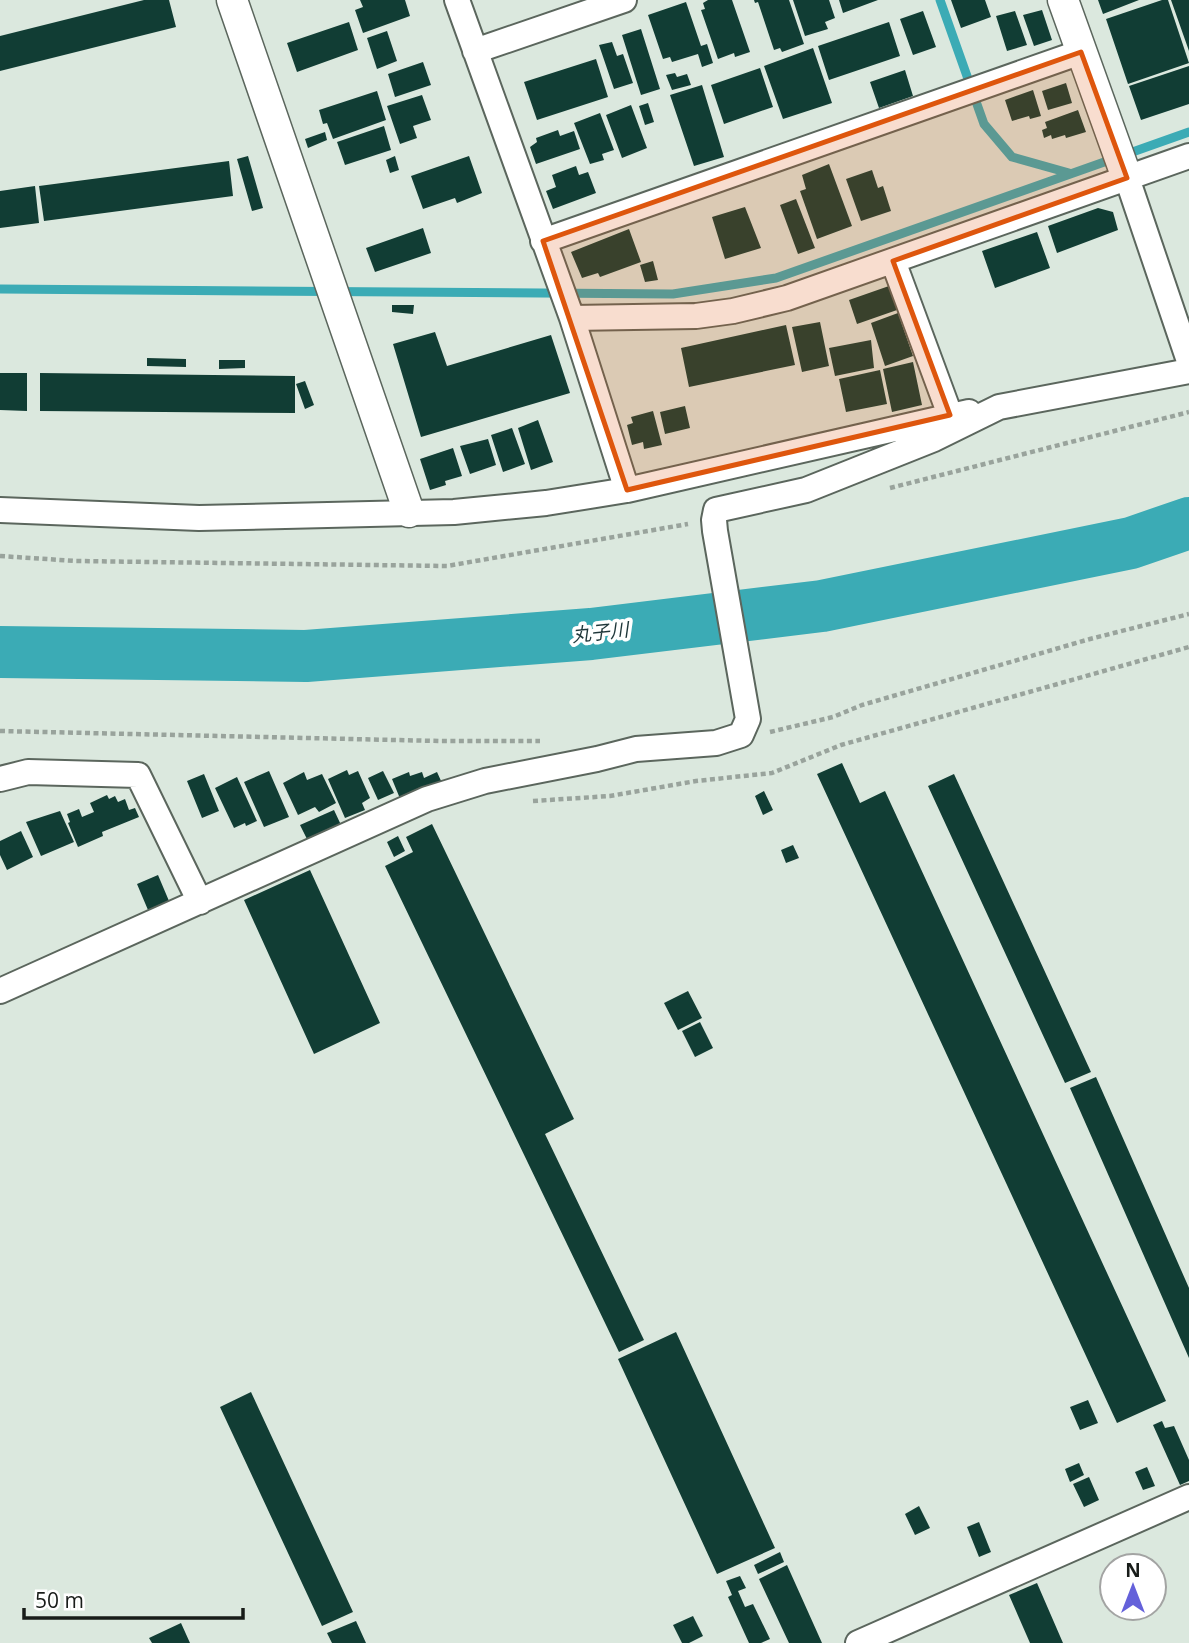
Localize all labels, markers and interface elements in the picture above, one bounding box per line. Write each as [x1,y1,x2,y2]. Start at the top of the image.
water label: 丸子川 [570,616,632,648]
north arrow [1098,1552,1168,1622]
text: N [1125,1557,1141,1583]
scale bar [24,1576,243,1620]
text: 50 m [35,1586,84,1614]

